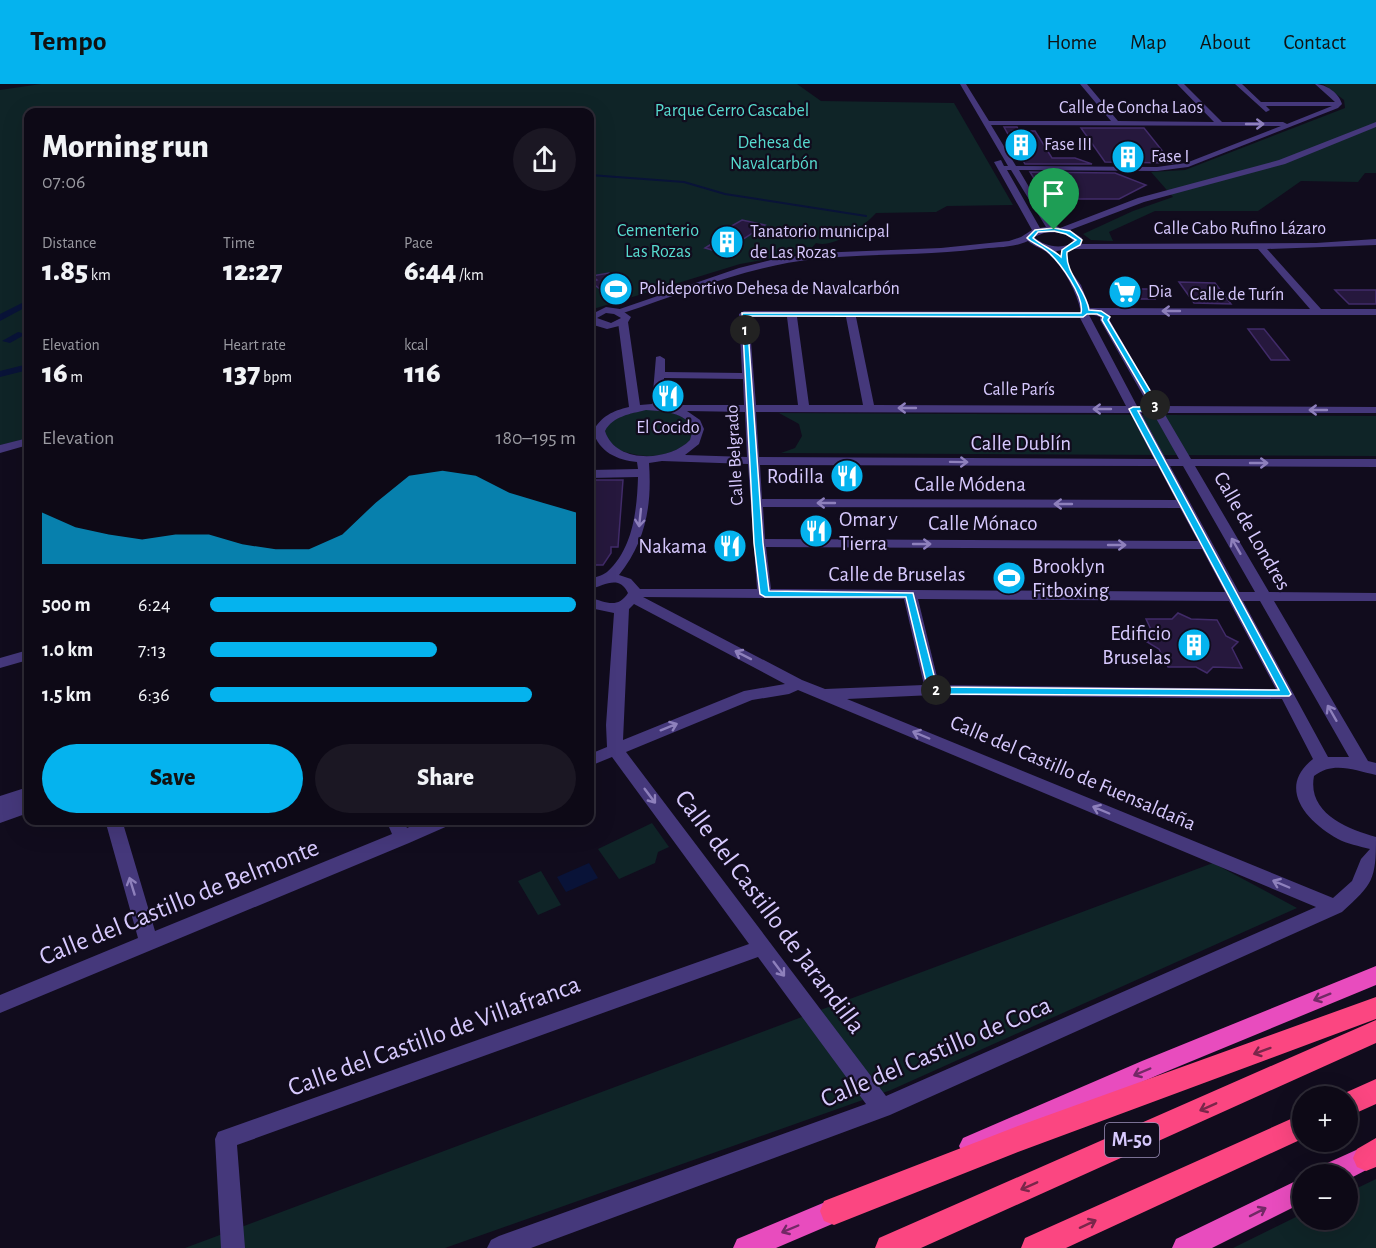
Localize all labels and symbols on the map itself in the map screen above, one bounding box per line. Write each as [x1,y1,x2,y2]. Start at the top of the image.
street label: Calle de Concha Laos [1059,99,1203,117]
park label: Parque Cerro Cascabel [655,102,809,120]
one-way arrow [1244,118,1264,130]
building icon: Fase III [1003,127,1039,163]
park label: Dehesa de Navalcarbón [730,134,818,173]
place label: Fase III [1044,136,1092,154]
building icon: Fase I [1110,139,1146,175]
place label: Fase I [1151,148,1189,166]
pin [1028,168,1079,230]
street label: Calle Cabo Rufino Lázaro [1154,220,1326,238]
park label: Cementerio Las Rozas [617,222,699,261]
place label: Tanatorio municipal de Las Rozas [750,223,890,262]
building icon: Tanatorio municipal de Las Rozas [709,224,745,260]
sports icon: Polideportivo Dehesa de Navalcarbón [598,271,634,307]
supermarket icon: Dia [1107,274,1143,310]
place label: Polideportivo Dehesa de Navalcarbón [639,280,900,298]
place label: Dia [1148,283,1172,301]
street label: Calle de Turín [1190,286,1284,304]
one-way arrow [1161,305,1181,317]
pin: 1 [730,315,760,345]
restaurant icon: El Cocido [650,378,686,414]
street label: Calle París [983,381,1055,399]
pin: 3 [1140,390,1170,420]
one-way arrow [897,402,917,414]
one-way arrow [1092,403,1112,415]
street label: Calle Belgrado [723,404,747,506]
one-way arrow [1308,404,1328,416]
place label: El Cocido [636,419,700,437]
street label: Calle Dublín [971,433,1071,454]
one-way arrow [948,456,968,468]
one-way arrow [1248,457,1268,469]
restaurant icon: Rodilla [829,458,865,494]
place label: Rodilla [767,466,824,487]
street label: Calle de Londres [1210,468,1294,594]
street label: Calle Módena [914,474,1026,495]
one-way arrow [816,497,836,509]
one-way arrow [1053,498,1073,510]
one-way arrow [634,507,645,527]
place label: Omar y Tierra [839,509,898,554]
restaurant icon: Omar y Tierra [798,513,834,549]
street label: Calle Mónaco [928,513,1038,534]
restaurant icon: Nakama [712,528,748,564]
place label: Nakama [638,536,707,557]
one-way arrow [912,538,932,550]
one-way arrow [1230,538,1242,555]
one-way arrow [1107,539,1127,551]
place label: Brooklyn Fitboxing [1032,556,1110,601]
sports icon: Brooklyn Fitboxing [991,560,1027,596]
street label: Calle de Bruselas [829,564,965,585]
place label: Edificio Bruselas [1102,623,1171,668]
building icon: Edificio Bruselas [1176,627,1212,663]
one-way arrow [735,649,753,661]
pin: 2 [921,675,951,705]
one-way arrow [1326,705,1338,722]
street label: Calle del Castillo de Fuensaldaña [947,712,1199,834]
one-way arrow [659,721,678,732]
one-way arrow [913,729,931,740]
street label: Calle del Castillo de Jarandilla [670,785,870,1039]
one-way arrow [644,788,656,804]
one-way arrow [1093,804,1111,815]
street label: Calle del Castillo de Belmonte [36,834,322,970]
one-way arrow [126,877,137,896]
one-way arrow [1273,878,1291,889]
one-way arrow [773,961,785,977]
street label: Calle del Castillo de Villafranca [285,971,583,1101]
street label: Calle del Castillo de Coca [817,992,1055,1112]
one-way arrow [1313,992,1332,1003]
one-way arrow [1253,1046,1272,1057]
one-way arrow [1133,1067,1151,1078]
one-way arrow [1199,1102,1217,1113]
road number: M-50 [1105,1123,1159,1157]
one-way arrow [1021,1180,1039,1192]
one-way arrow [1248,1206,1266,1217]
one-way arrow [1079,1217,1097,1229]
one-way arrow [781,1224,799,1235]

